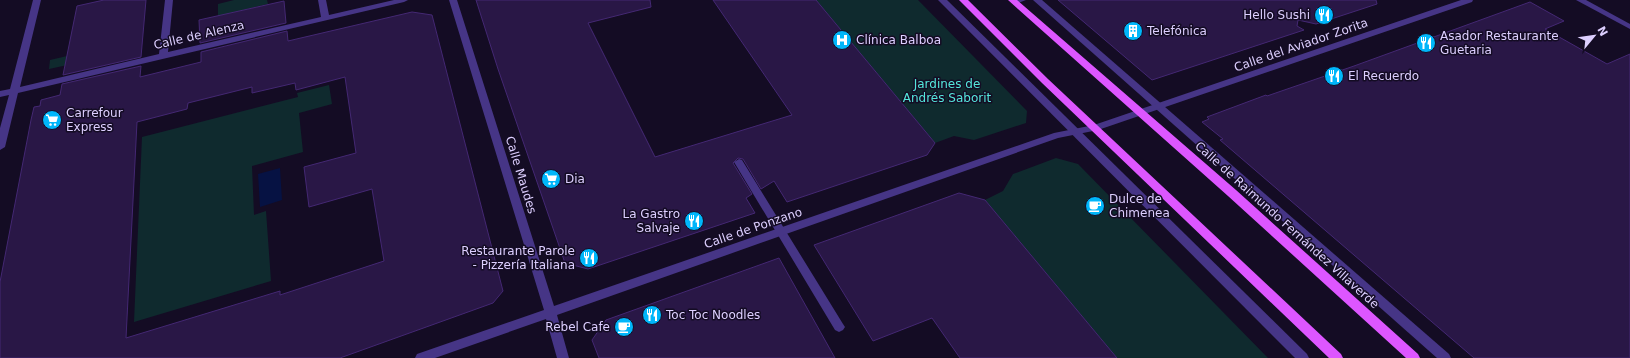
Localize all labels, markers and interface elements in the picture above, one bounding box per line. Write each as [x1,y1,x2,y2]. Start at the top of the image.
restaurant icon: Hello Sushi [1313,4,1335,26]
place label: Hello Sushi [1243,8,1310,22]
street label: Calle del Aviador Zorita [1232,15,1370,75]
north arrow [1574,16,1614,56]
street label: Calle de Alenza [152,18,246,52]
building icon: Telefónica [1122,20,1144,42]
place label: Telefónica [1146,24,1207,38]
text: N [1594,24,1610,39]
hospital icon: Clínica Balboa [831,29,853,51]
place label: Asador Restaurante Guetaria [1440,29,1559,57]
restaurant icon: Asador Restaurante Guetaria [1415,32,1437,54]
place label: Clínica Balboa [856,33,941,47]
restaurant icon: El Recuerdo [1323,65,1345,87]
place label: El Recuerdo [1348,69,1419,83]
park label: Jardines de Andrés Saborit [903,77,992,105]
place label: Carrefour Express [66,106,123,134]
supermarket icon: Carrefour Express [41,109,63,131]
street label: Calle Maudes [503,135,539,215]
street label: Calle de Raimundo Fernández Villaverde [1192,139,1382,311]
supermarket icon: Dia [540,168,562,190]
place label: Dia [565,172,585,186]
place label: Dulce de Chimenea [1109,192,1170,220]
cafe icon: Dulce de Chimenea [1084,195,1106,217]
street label: Calle de Ponzano [702,205,804,251]
place label: La Gastro Salvaje [623,207,680,235]
restaurant icon: La Gastro Salvaje [683,210,705,232]
place label: Restaurante Parole - Pizzería Italiana [461,244,575,272]
restaurant icon: Restaurante Parole - Pizzería Italiana [578,247,600,269]
restaurant icon: Toc Toc Noodles [641,304,663,326]
place label: Toc Toc Noodles [665,308,760,322]
cafe icon: Rebel Cafe [613,316,635,338]
place label: Rebel Cafe [545,320,610,334]

